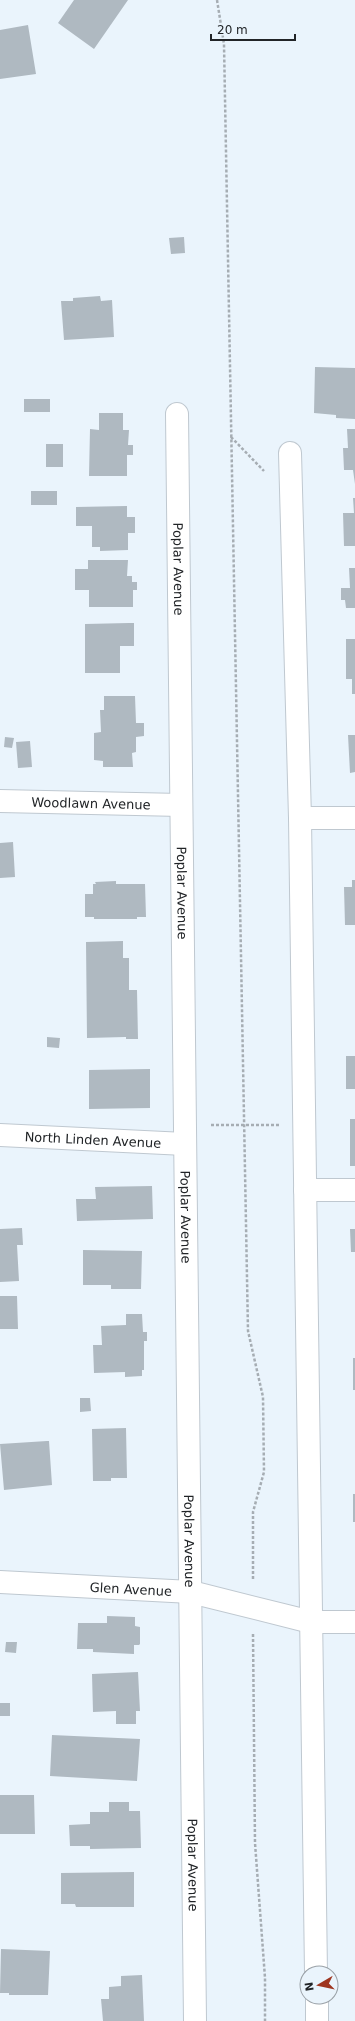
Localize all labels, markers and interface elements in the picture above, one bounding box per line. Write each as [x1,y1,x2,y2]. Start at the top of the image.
scale bar [211,16,295,42]
text: 20 m [217,23,248,37]
street label: Poplar Avenue [170,522,186,616]
street label: Woodlawn Avenue [31,795,151,812]
street label: Poplar Avenue [174,846,190,940]
street label: North Linden Avenue [24,1129,161,1151]
street label: Poplar Avenue [177,1170,194,1264]
street label: Poplar Avenue [181,1494,197,1588]
street label: Glen Avenue [89,1580,172,1599]
street label: Poplar Avenue [185,1818,201,1912]
north arrow [299,1965,339,2005]
text: N [302,1981,317,1992]

